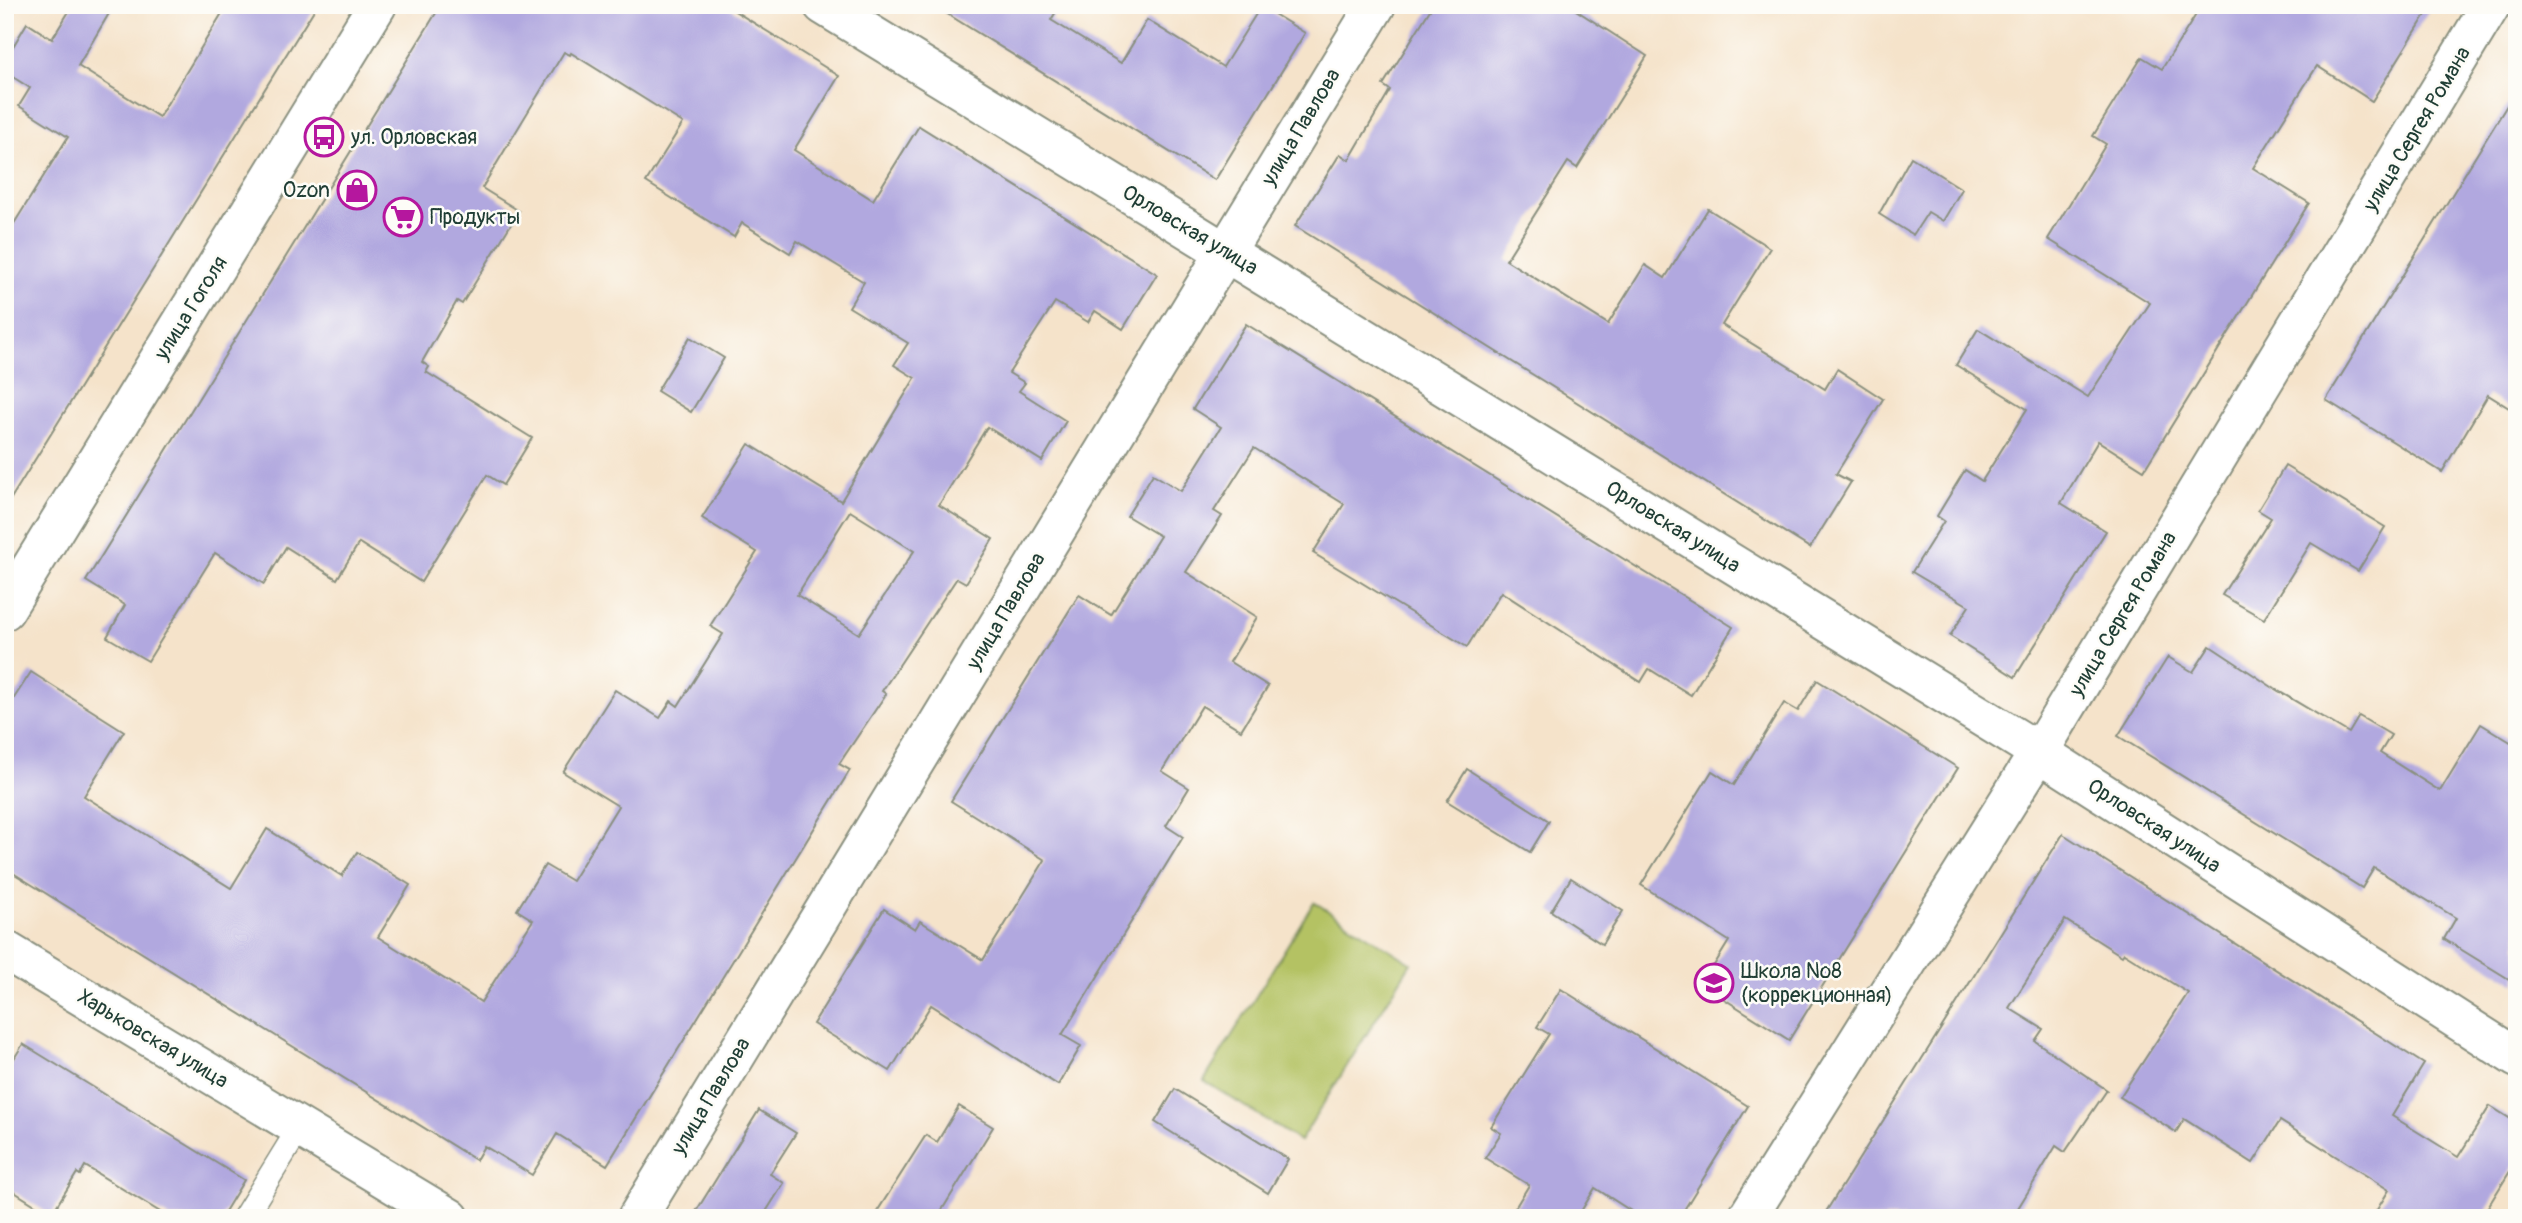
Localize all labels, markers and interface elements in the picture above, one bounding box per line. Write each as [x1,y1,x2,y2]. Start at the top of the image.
street label: улица Сергея Романа [2357,42,2477,217]
street label: улица Павлова [1255,63,1347,191]
bus stop icon: ул. Орловская [303,116,345,158]
place label: ул. Орловская [350,124,477,151]
shop icon: Ozon [336,169,378,211]
place label: Ozon [283,177,330,204]
street label: Орловская улица [1117,179,1263,281]
supermarket icon: Продукты [382,196,424,238]
place label: Продукты [430,204,520,231]
street label: улица Гоголя [148,251,234,366]
street label: Орловская улица [1601,475,1745,579]
street label: улица Сергея Романа [2063,527,2183,702]
street label: улица Павлова [960,547,1052,675]
street label: Орловская улица [2082,773,2226,879]
place label: Школа №8 (коррекционная) [1741,958,1893,1009]
school or university icon: Школа №8 (коррекционная) [1693,962,1735,1004]
street label: Харьковская улица [73,983,233,1095]
street label: улица Павлова [665,1032,757,1160]

